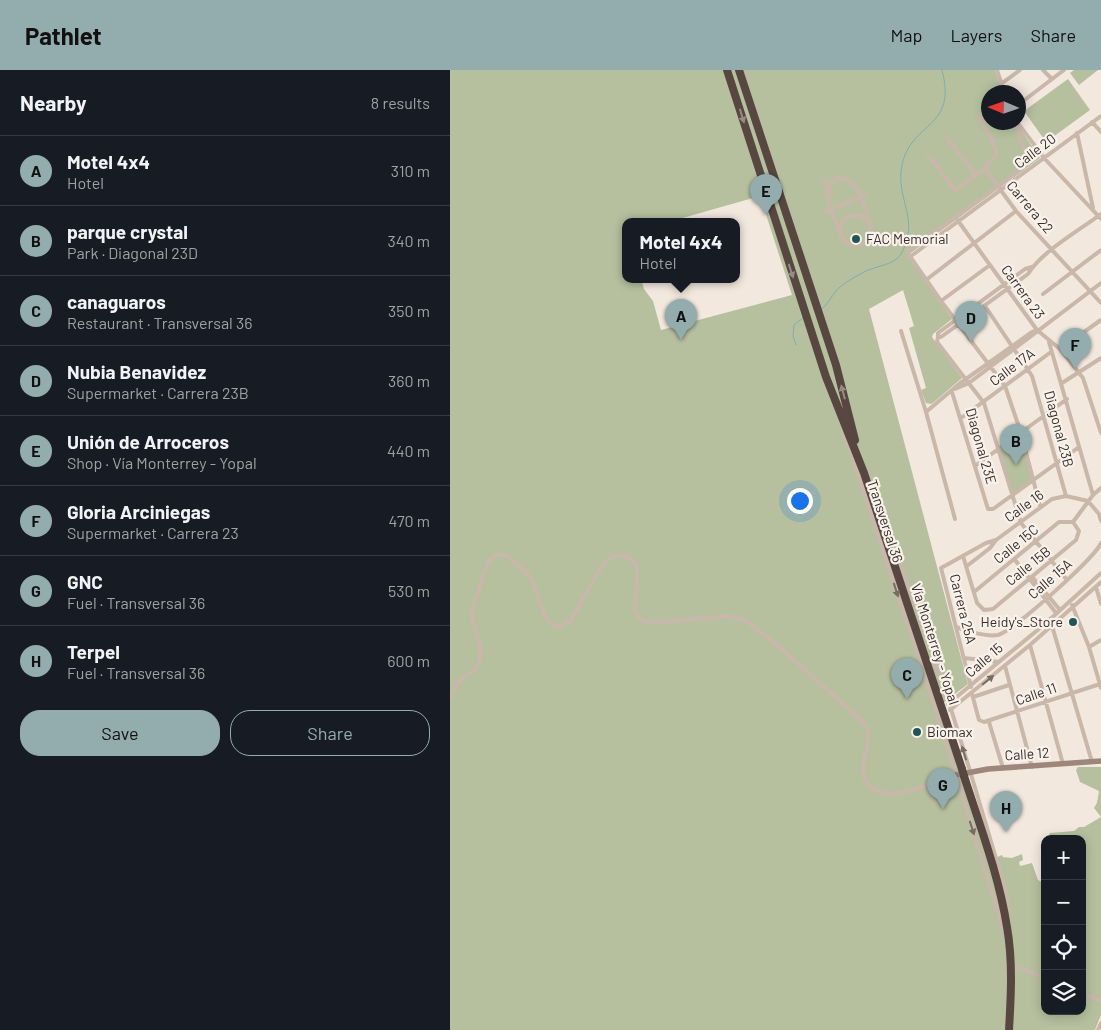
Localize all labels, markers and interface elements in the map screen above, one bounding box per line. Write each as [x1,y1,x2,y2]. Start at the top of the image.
text: Pathlet [25,21,102,50]
text: Map [890,24,922,46]
text: Layers [950,24,1003,46]
text: Share [1031,24,1076,46]
north arrow [981,85,1026,130]
text: Nearby [20,90,86,115]
text: 8 results [371,93,430,112]
one-way arrow [738,109,746,124]
street label: Calle 20 [1011,129,1059,172]
text: Motel 4x4 [67,150,150,173]
text: A [31,161,41,180]
text: 310 m [391,161,430,180]
text: Hotel [67,173,104,192]
pin: E [750,174,782,215]
street label: Carrera 22 [1004,177,1057,236]
popup [622,218,740,283]
text: parque crystal [67,220,188,243]
text: Motel 4x4 [639,230,723,253]
place label: FAC Memorial [866,230,949,247]
text: B [31,231,41,250]
text: 340 m [387,231,430,250]
marker: FAC Memorial [850,233,862,245]
text: Park · Diagonal 23D [67,243,198,262]
text: Hotel [639,253,676,272]
street label: Carrera 23 [998,261,1049,322]
one-way arrow [788,264,795,279]
text: canaguaros [67,290,166,313]
pin: A [665,299,697,340]
text: C [31,301,41,320]
text: 350 m [388,301,430,320]
pin: D [955,301,987,342]
text: Restaurant · Transversal 36 [67,313,252,332]
pin: F [1059,328,1091,369]
street label: Calle 17A [986,344,1038,389]
text: Nubia Benavidez [67,360,206,383]
text: D [31,371,41,390]
text: 360 m [388,371,430,390]
text: Supermarket · Carrera 23B [67,383,249,402]
one-way arrow [839,385,847,400]
street label: Diagonal 23B [1041,389,1078,469]
street label: Diagonal 23E [963,406,1000,486]
pin: B [1000,424,1032,465]
text: Unión de Arroceros [67,430,229,453]
text: E [31,441,41,460]
text: 440 m [387,441,430,460]
text: Shop · Vía Monterrey - Yopal [67,453,257,472]
street label: Transversal 36 [864,477,907,565]
street label: Calle 16 [1001,486,1047,526]
your location [787,488,813,514]
text: Gloria Arciniegas [67,500,210,523]
text: F [32,511,40,530]
text: 470 m [389,511,430,530]
street label: Calle 15C [990,520,1042,567]
text: Supermarket · Carrera 23 [67,523,239,542]
street label: Calle 15B [1002,542,1054,589]
street label: Calle 15A [1024,555,1076,602]
text: GNC [67,570,103,593]
street label: Carrera 25A [947,572,980,646]
text: G [31,581,41,600]
text: 530 m [388,581,430,600]
street label: Vía Monterrey - Yopal [908,581,963,707]
one-way arrow [893,582,900,597]
text: Fuel · Transversal 36 [67,593,205,612]
place label: Heidy's_Store [981,613,1063,630]
marker: Heidy's_Store [1067,616,1079,628]
street label: Calle 15 [961,639,1006,681]
text: Terpel [67,640,120,663]
text: H [31,651,41,670]
text: 600 m [387,651,430,670]
pin: C [891,658,923,699]
text: Fuel · Transversal 36 [67,663,205,682]
one-way arrow [982,674,995,685]
street label: Calle 11 [1013,679,1059,708]
button: Save [20,710,220,756]
button: Share [230,710,430,756]
place label: Biomax [927,723,973,740]
marker: Biomax [911,726,923,738]
street label: Calle 12 [1004,743,1050,764]
one-way arrow [959,746,967,761]
pin: G [927,768,959,809]
pin: H [990,791,1022,832]
one-way arrow [969,820,977,835]
map controls [1041,835,1086,1015]
button: + [1041,835,1086,880]
button: − [1041,880,1086,925]
button: locate [1041,925,1086,970]
button: layers [1041,970,1086,1015]

